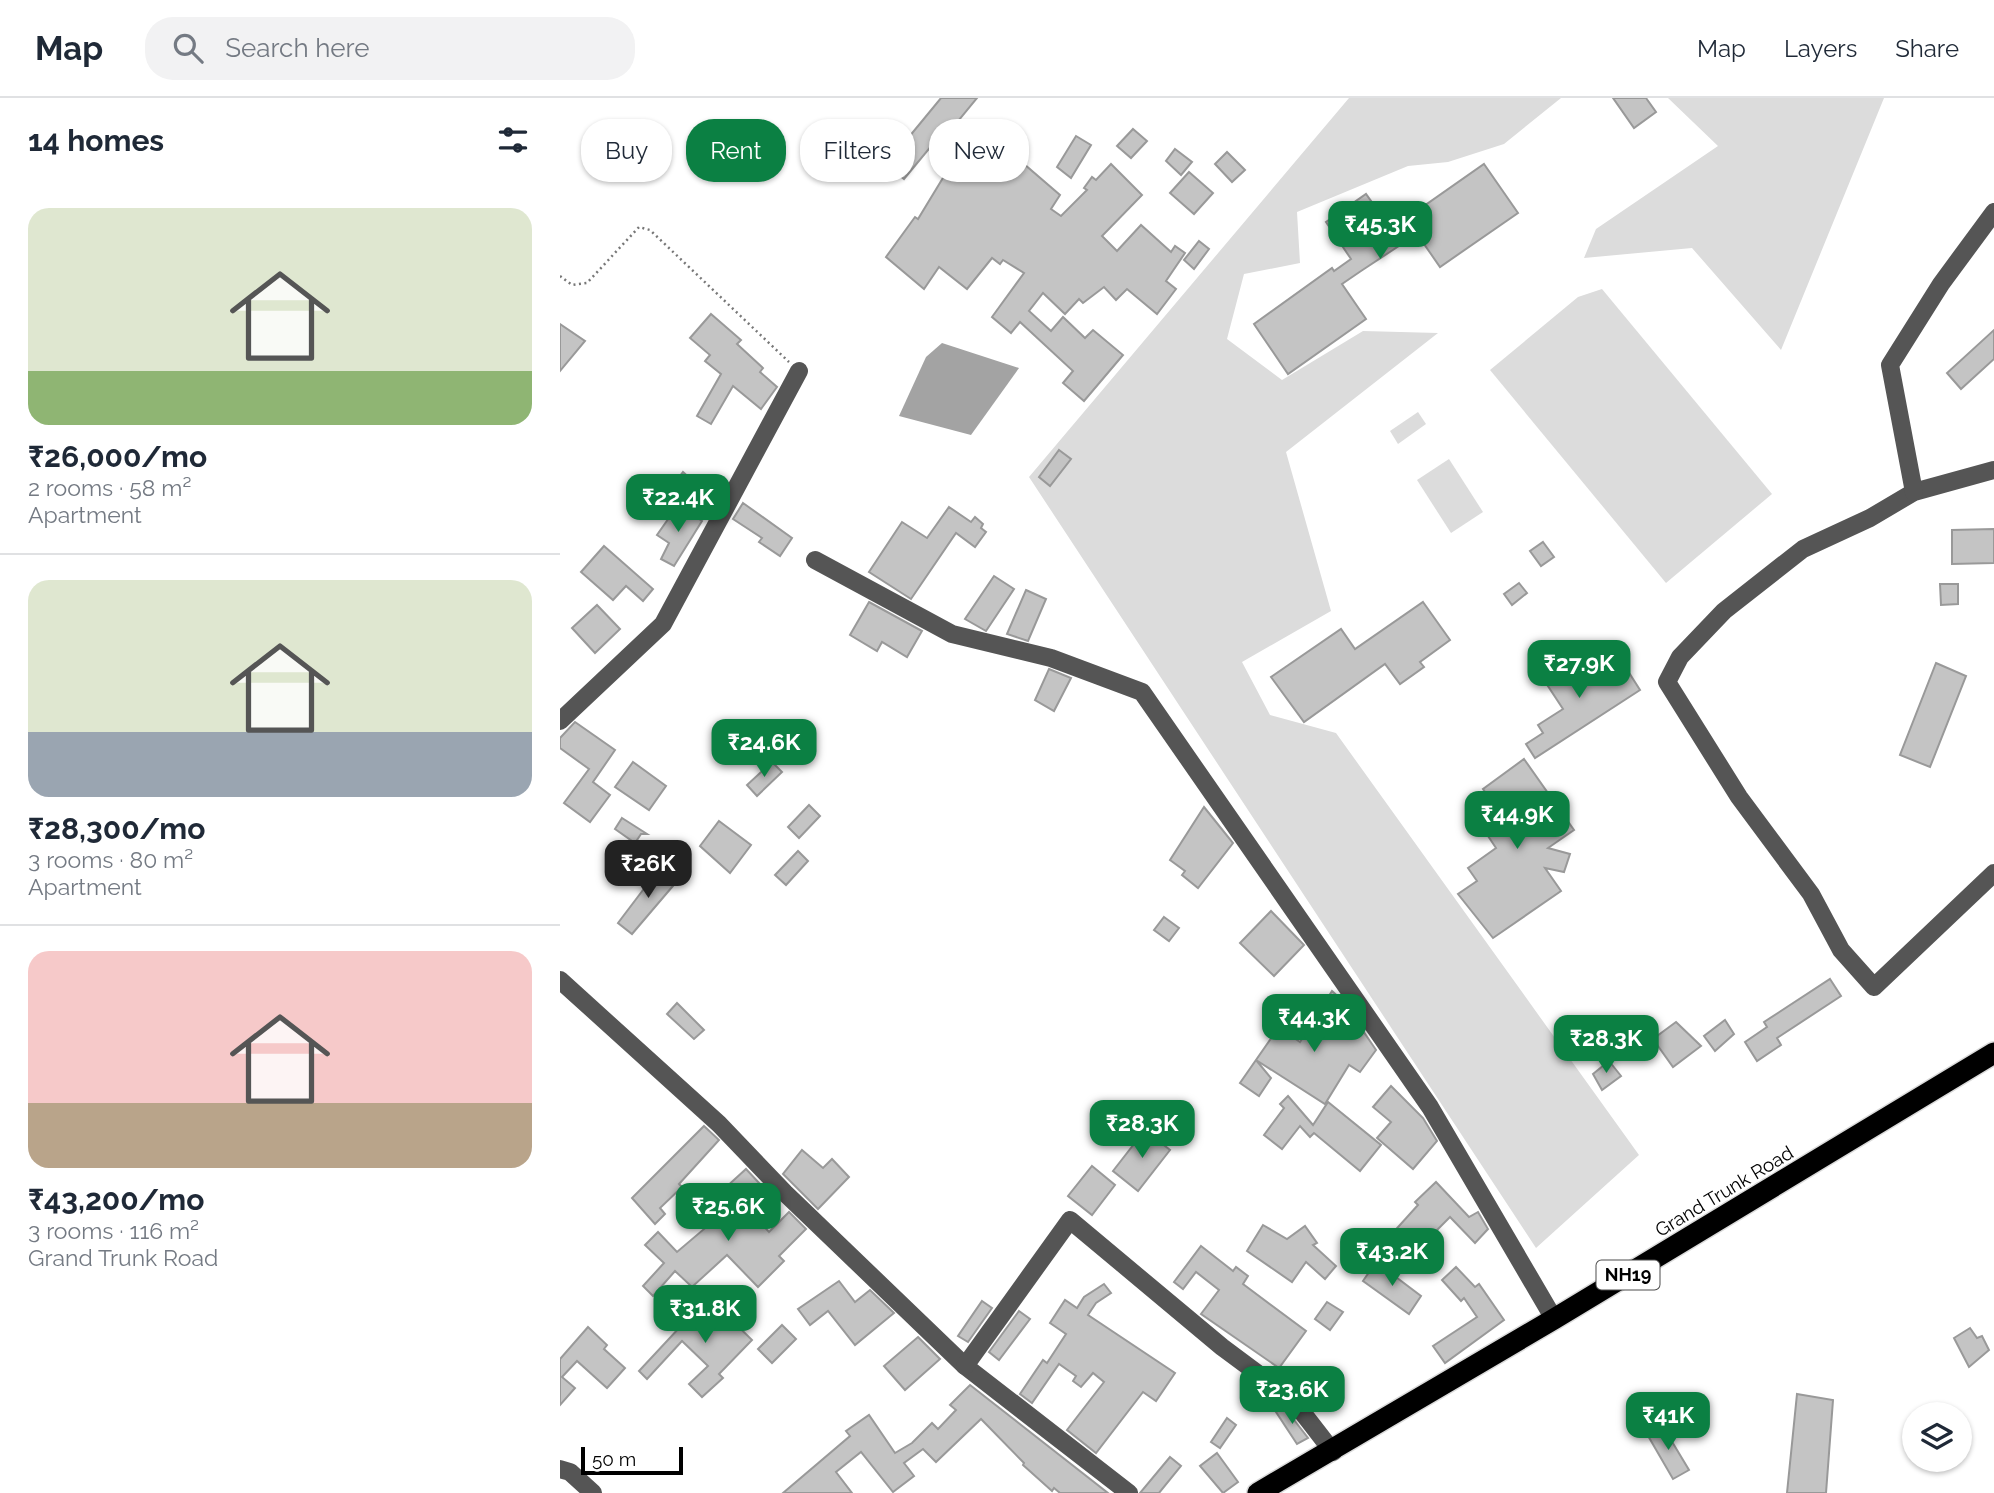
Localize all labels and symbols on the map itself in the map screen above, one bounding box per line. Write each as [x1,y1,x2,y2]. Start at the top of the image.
pin: ₹45.3K [1323,202,1437,261]
pin: ₹22.4K [621,474,735,534]
pin: ₹27.9K [1522,640,1636,700]
pin: ₹24.6K [707,720,821,779]
pin: ₹44.9K [1460,792,1574,851]
pin: ₹26K [607,840,689,900]
pin: ₹44.3K [1257,995,1371,1054]
pin: ₹28.3K [1549,1016,1663,1075]
pin: ₹28.3K [1085,1100,1199,1160]
street label: Grand Trunk Road [1651,1141,1797,1241]
pin: ₹25.6K [671,1184,785,1243]
pin: ₹43.2K [1335,1228,1449,1288]
road number: NH19 [1596,1260,1660,1290]
pin: ₹31.8K [648,1286,762,1345]
pin: ₹23.6K [1235,1366,1349,1426]
pin: ₹41K [1627,1392,1709,1452]
scale bar [581,1444,682,1476]

